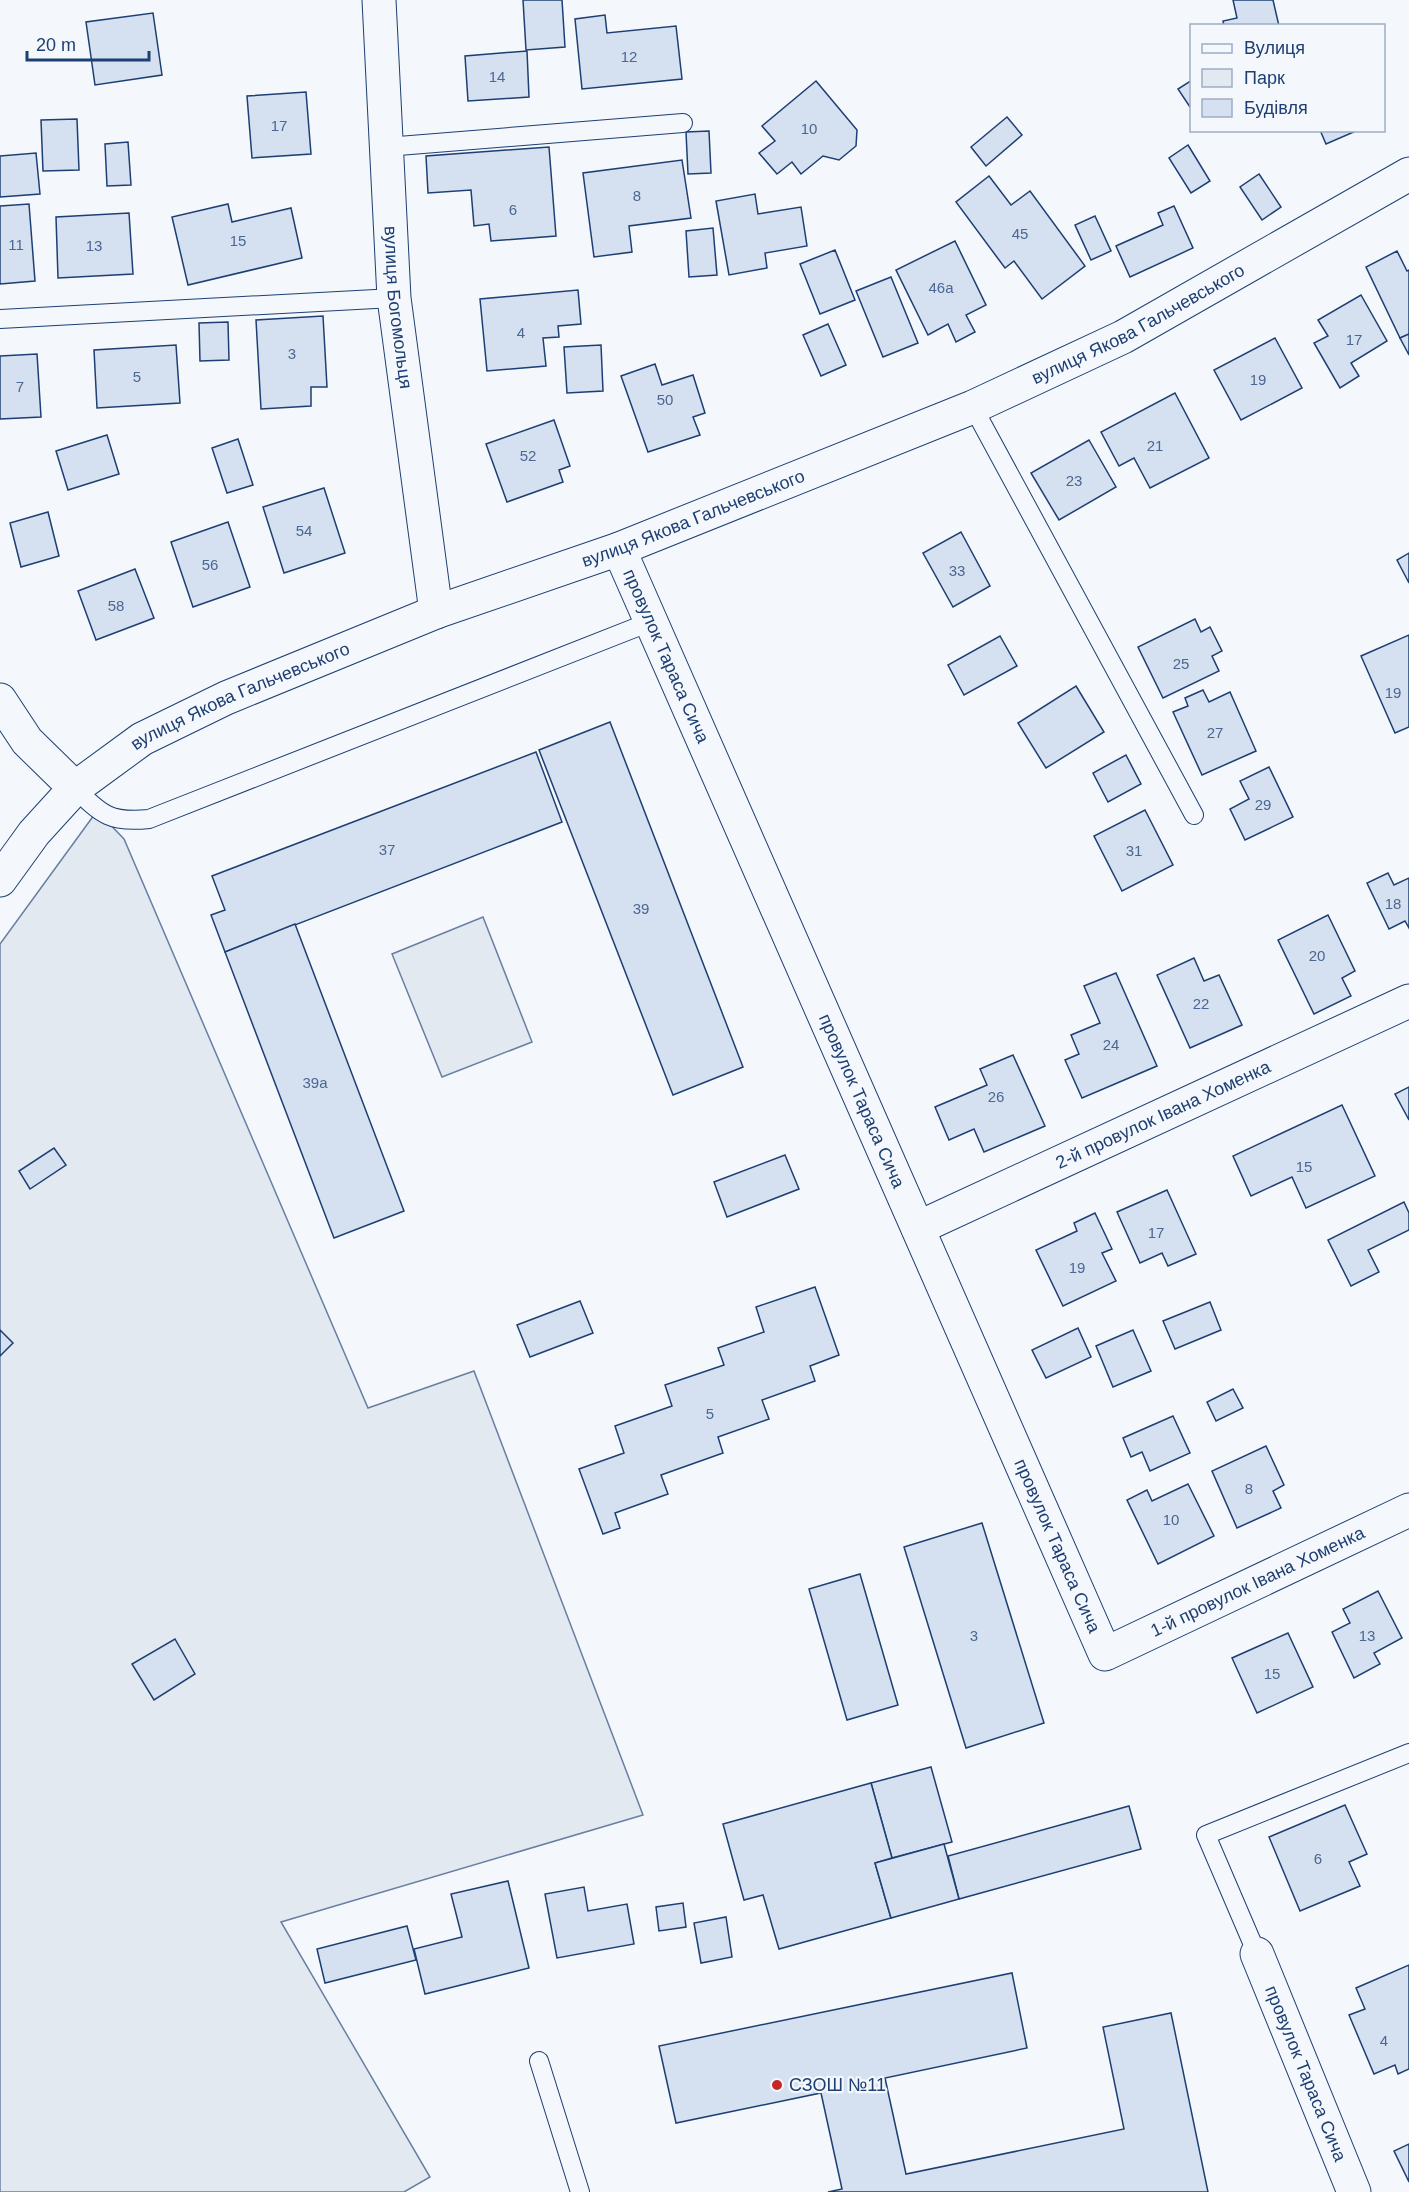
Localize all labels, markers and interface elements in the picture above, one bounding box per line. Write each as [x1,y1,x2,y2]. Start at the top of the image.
scale bar [27,24,148,62]
legend [1190,24,1385,132]
text: 20 m [36,35,76,55]
text: Вулиця [1244,38,1305,58]
house number: 12 [621,48,637,65]
house number: 14 [489,68,505,85]
text: Парк [1244,68,1285,88]
text: Будівля [1244,98,1308,118]
house number: 17 [271,117,287,134]
house number: 10 [801,120,817,137]
house number: 8 [633,187,641,204]
house number: 6 [509,201,517,218]
house number: 45 [1012,225,1028,242]
street label: вулиця Богомольця [380,226,416,390]
house number: 15 [230,232,246,249]
house number: 11 [8,236,24,253]
house number: 13 [86,237,102,254]
street label: вулиця Якова Гальчевського [1028,260,1248,388]
house number: 46а [928,279,954,296]
house number: 4 [517,324,525,341]
house number: 17 [1346,331,1362,348]
house number: 3 [288,345,296,362]
house number: 5 [133,368,141,385]
house number: 19 [1250,371,1266,388]
house number: 7 [16,378,24,395]
house number: 50 [657,391,673,408]
house number: 21 [1147,437,1163,454]
house number: 52 [520,447,536,464]
street label: вулиця Якова Гальчевського [579,466,808,571]
house number: 23 [1066,472,1082,489]
house number: 54 [296,522,312,539]
house number: 56 [202,556,218,573]
house number: 33 [949,562,965,579]
street label: провулок Тараса Сича [619,566,713,747]
house number: 58 [108,597,124,614]
street label: вулиця Якова Гальчевського [127,639,352,754]
house number: 25 [1173,655,1189,672]
house number: 19 [1385,684,1401,701]
house number: 27 [1207,724,1223,741]
house number: 29 [1255,796,1271,813]
house number: 37 [379,841,395,858]
house number: 31 [1126,842,1142,859]
house number: 18 [1385,895,1401,912]
house number: 39 [633,900,649,917]
house number: 20 [1309,947,1325,964]
house number: 22 [1193,995,1209,1012]
street label: провулок Тараса Сича [815,1011,909,1192]
house number: 24 [1103,1036,1119,1053]
street label: 2-й провулок Івана Хоменка [1053,1056,1274,1173]
house number: 39а [302,1074,328,1091]
house number: 26 [988,1088,1004,1105]
house number: 15 [1296,1158,1312,1175]
house number: 17 [1148,1224,1164,1241]
house number: 19 [1069,1259,1085,1276]
house number: 5 [706,1405,714,1422]
street label: провулок Тараса Сича [1010,1456,1105,1637]
house number: 8 [1245,1480,1253,1497]
house number: 10 [1163,1511,1179,1528]
street label: 1-й провулок Івана Хоменка [1148,1522,1369,1641]
house number: 3 [970,1627,978,1644]
house number: 13 [1359,1627,1375,1644]
house number: 15 [1264,1665,1280,1682]
house number: 6 [1314,1850,1322,1867]
street label: провулок Тараса Сича [1261,1983,1351,2165]
house number: 4 [1380,2032,1388,2049]
place label: СЗОШ №11 [789,2075,886,2095]
marker: СЗОШ №11 [770,2078,784,2092]

